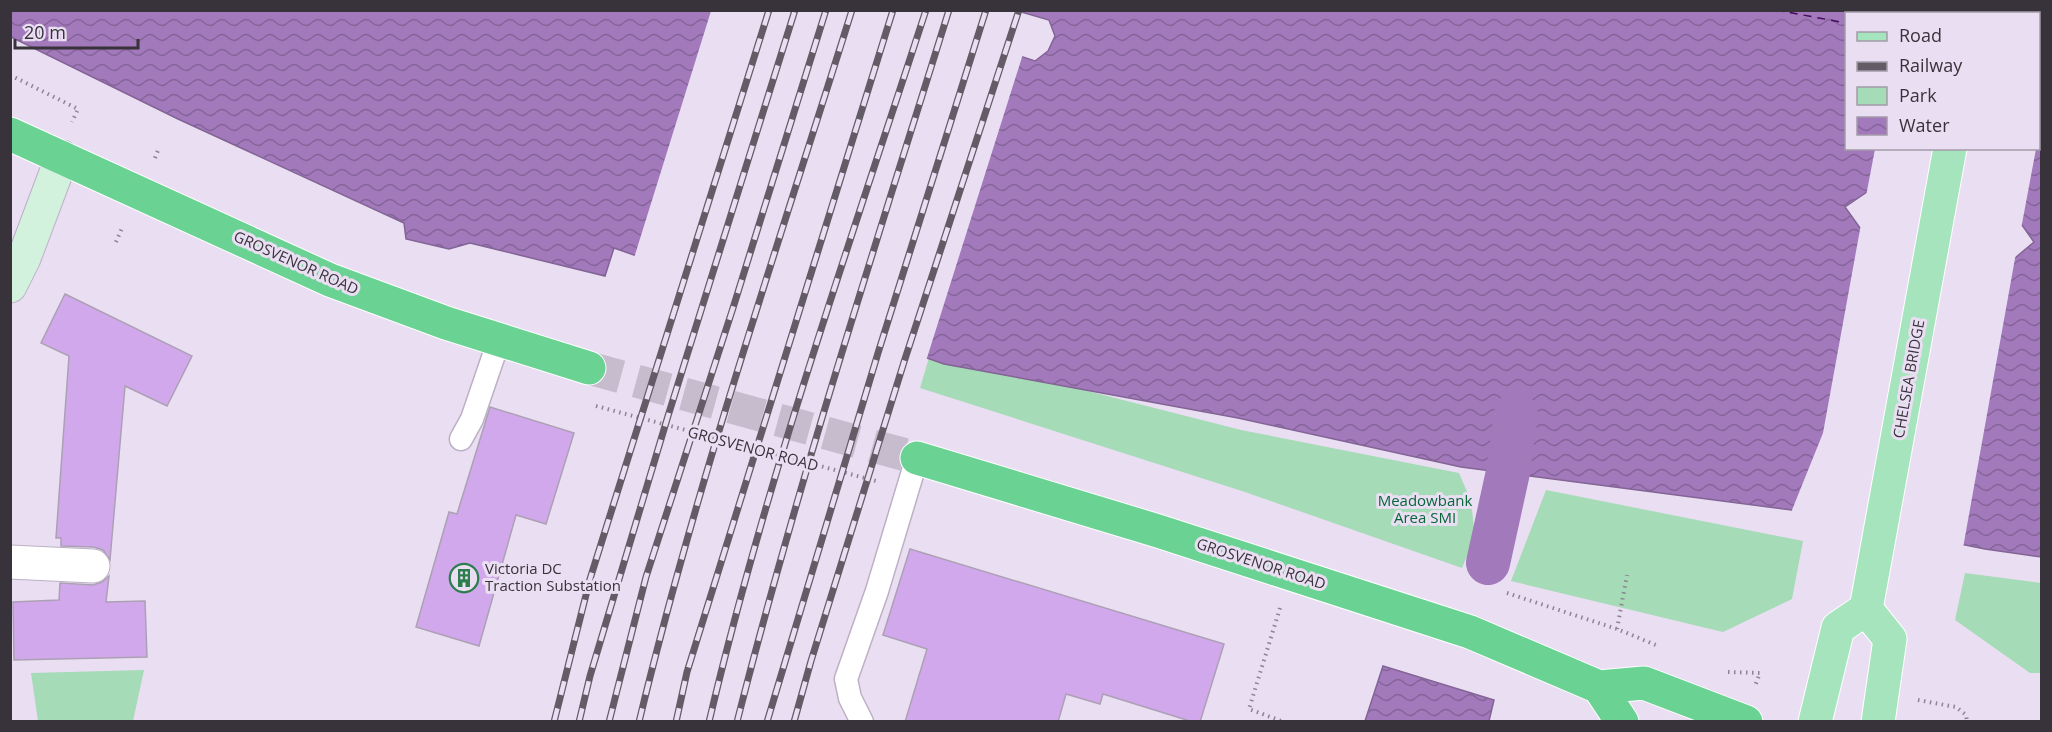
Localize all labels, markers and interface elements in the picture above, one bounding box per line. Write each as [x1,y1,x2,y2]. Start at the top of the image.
scale bar [15,12,138,50]
legend [1845,12,2040,150]
text: 20 m [24,20,66,44]
text: Road [1899,23,1942,47]
text: Railway [1899,53,1963,77]
text: Park [1899,83,1937,107]
text: Water [1899,113,1950,137]
street label: GROSVENOR ROAD [231,226,362,299]
street label: CHELSEA BRIDGE [1888,318,1928,440]
street label: GROSVENOR ROAD [686,421,821,475]
park label: Meadowbank Area SMI [1378,490,1472,527]
street label: GROSVENOR ROAD [1194,533,1328,593]
place label: Victoria DC Traction Substation [485,558,621,595]
building icon: Victoria DC Traction Substation [448,562,480,594]

